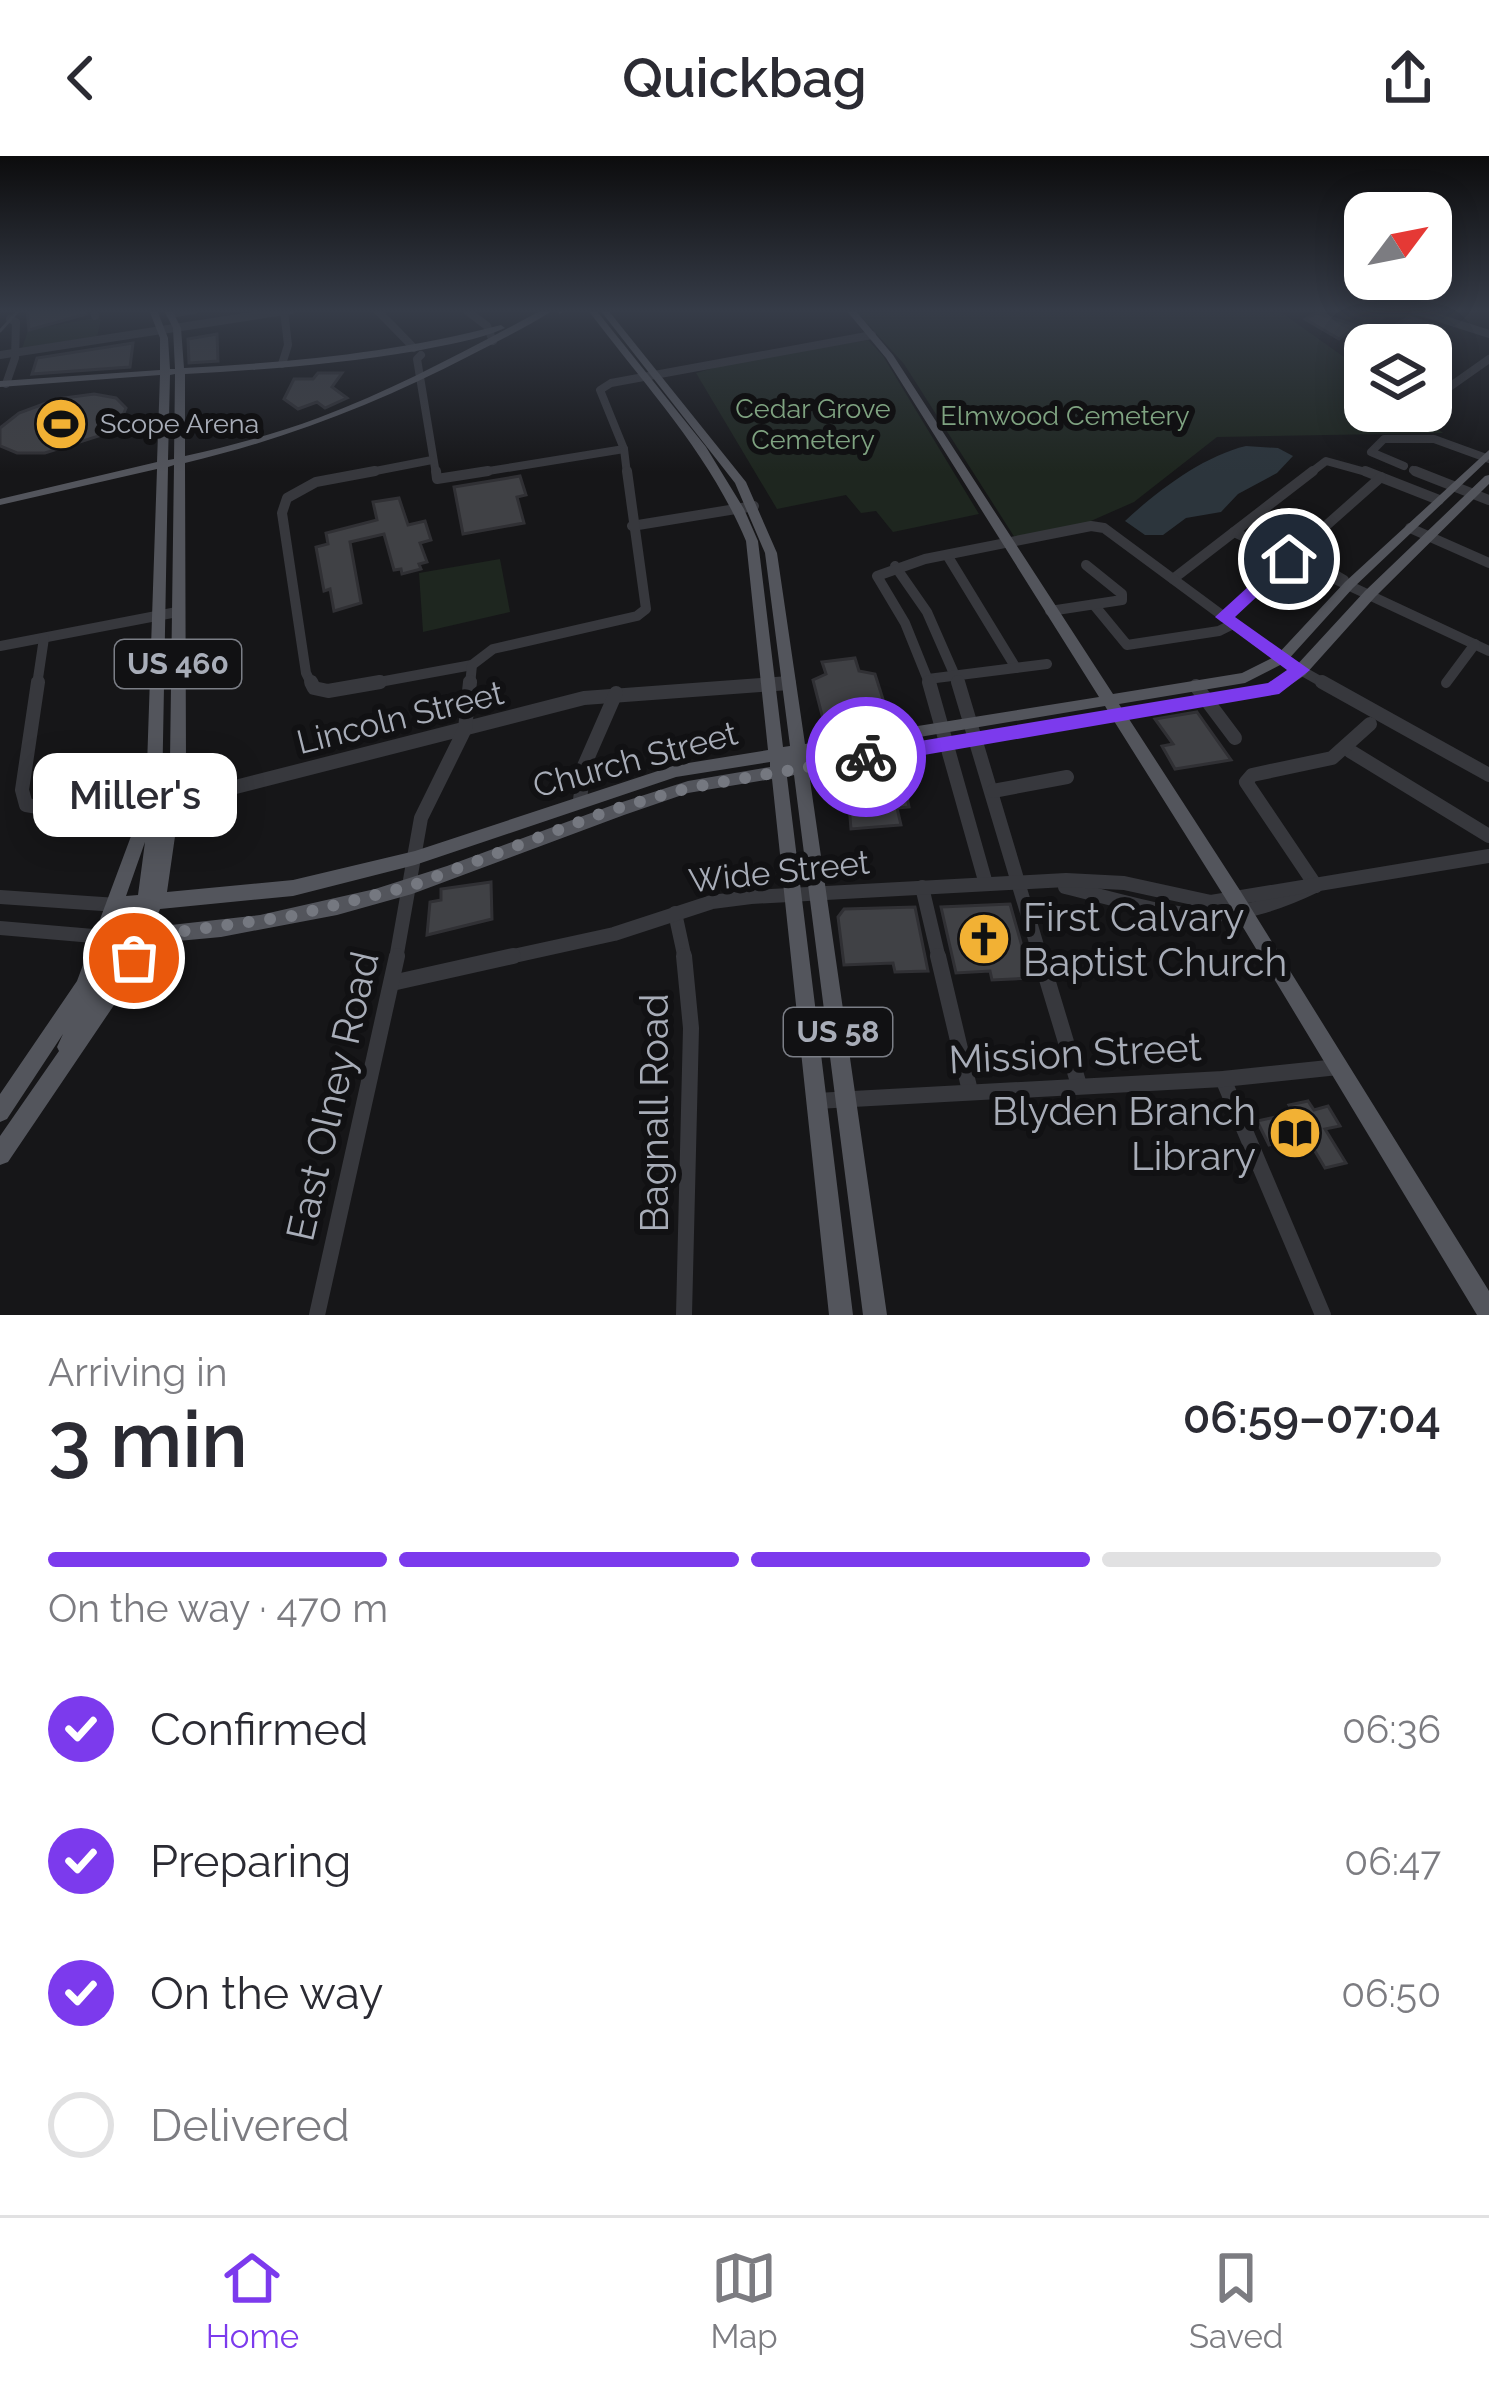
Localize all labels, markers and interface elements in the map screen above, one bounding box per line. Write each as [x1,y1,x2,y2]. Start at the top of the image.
icon: back [48,45,114,111]
icon: share [1375,45,1441,111]
text: Quickbag [622,46,867,110]
north arrow [1344,192,1452,300]
map controls [1344,192,1452,432]
button: layers [1344,324,1452,432]
park label: Cedar Grove Cemetery [735,393,891,455]
sports icon: Scope Arena [33,396,89,452]
park label: Elmwood Cemetery [940,400,1190,431]
place label: Scope Arena [100,408,259,439]
pin [1238,508,1340,610]
icon: home [1256,526,1322,592]
road number: US 460 [115,640,241,688]
street label: Lincoln Street [293,673,507,762]
courier [806,697,926,817]
street label: Church Street [529,713,742,805]
icon: bike [833,724,899,790]
callout: Miller's [32,754,236,838]
text: Miller's [69,772,201,818]
street label: Wide Street [687,843,871,900]
place label: First Calvary Baptist Church [1023,894,1287,985]
pin [83,907,185,1009]
church icon: First Calvary Baptist Church [956,911,1012,967]
icon: bag [101,925,167,991]
street label: East Olney Road [276,947,388,1245]
street label: Bagnall Road [631,994,677,1232]
road number: US 58 [784,1008,892,1056]
street label: Mission Street [948,1023,1202,1083]
place label: Blyden Branch Library [992,1088,1256,1179]
library icon: Blyden Branch Library [1267,1105,1323,1161]
text: Arriving in [48,1349,228,1395]
text: 06:59–07:04 [1183,1391,1441,1444]
text: 3 min [48,1394,248,1485]
text: On the way · 470 m [48,1585,388,1631]
icon: check [48,1696,114,1762]
text: Confirmed [150,1703,368,1756]
text: 06:36 [1342,1706,1441,1752]
icon: check [48,1828,114,1894]
text: Preparing [150,1835,351,1888]
text: 06:47 [1344,1838,1441,1884]
icon: check [48,1960,114,2026]
text: On the way [150,1967,384,2020]
text: 06:50 [1341,1970,1441,2016]
text: Delivered [150,2099,350,2152]
tab: Home [206,2245,299,2356]
tab: Map [710,2245,778,2356]
tab: Saved [1189,2245,1283,2356]

